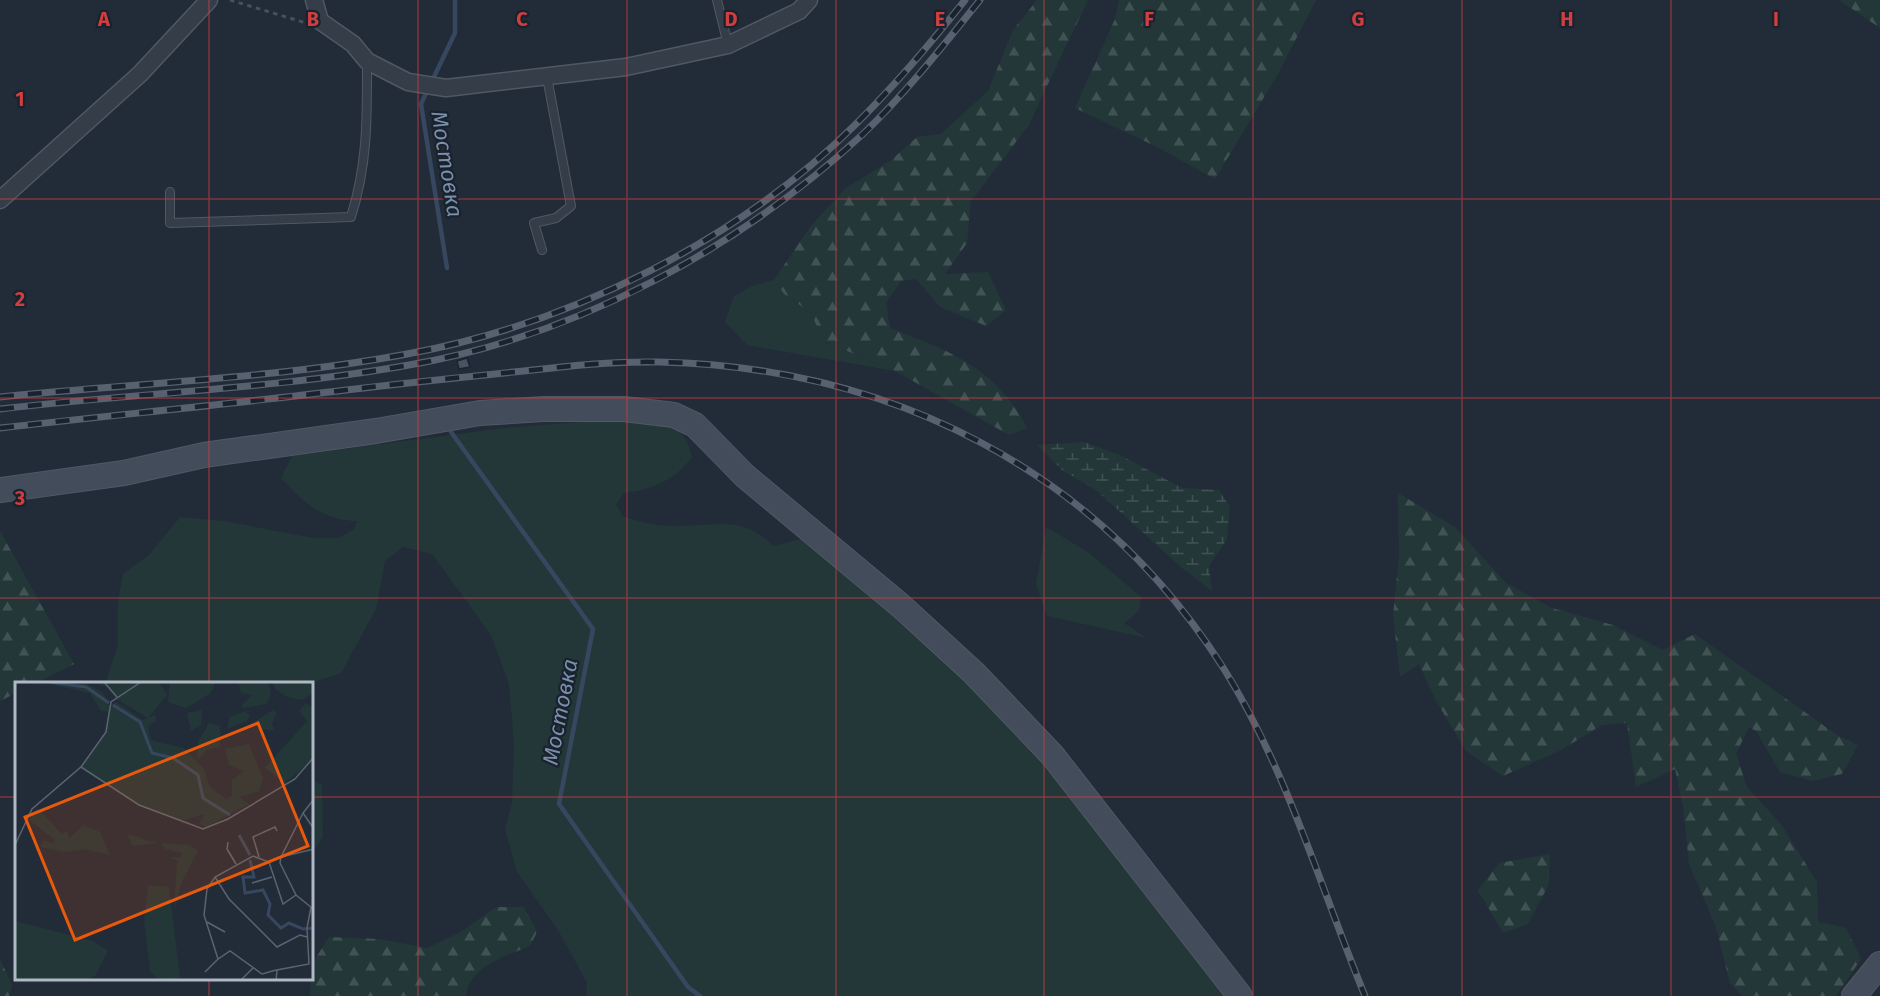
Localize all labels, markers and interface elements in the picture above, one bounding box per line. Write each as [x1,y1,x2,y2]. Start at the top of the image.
text: A [97,7,111,31]
text: B [307,7,319,31]
text: C [516,7,528,31]
text: D [724,7,738,31]
text: E [935,7,945,31]
text: F [1144,7,1154,31]
text: G [1352,7,1364,31]
text: H [1560,7,1574,31]
text: I [1773,7,1779,31]
text: 1 [15,87,25,111]
water label: Мостовка [425,109,469,219]
text: 2 [15,287,25,311]
text: 3 [14,486,25,510]
water label: Мостовка [537,657,583,767]
inset map [15,682,314,981]

